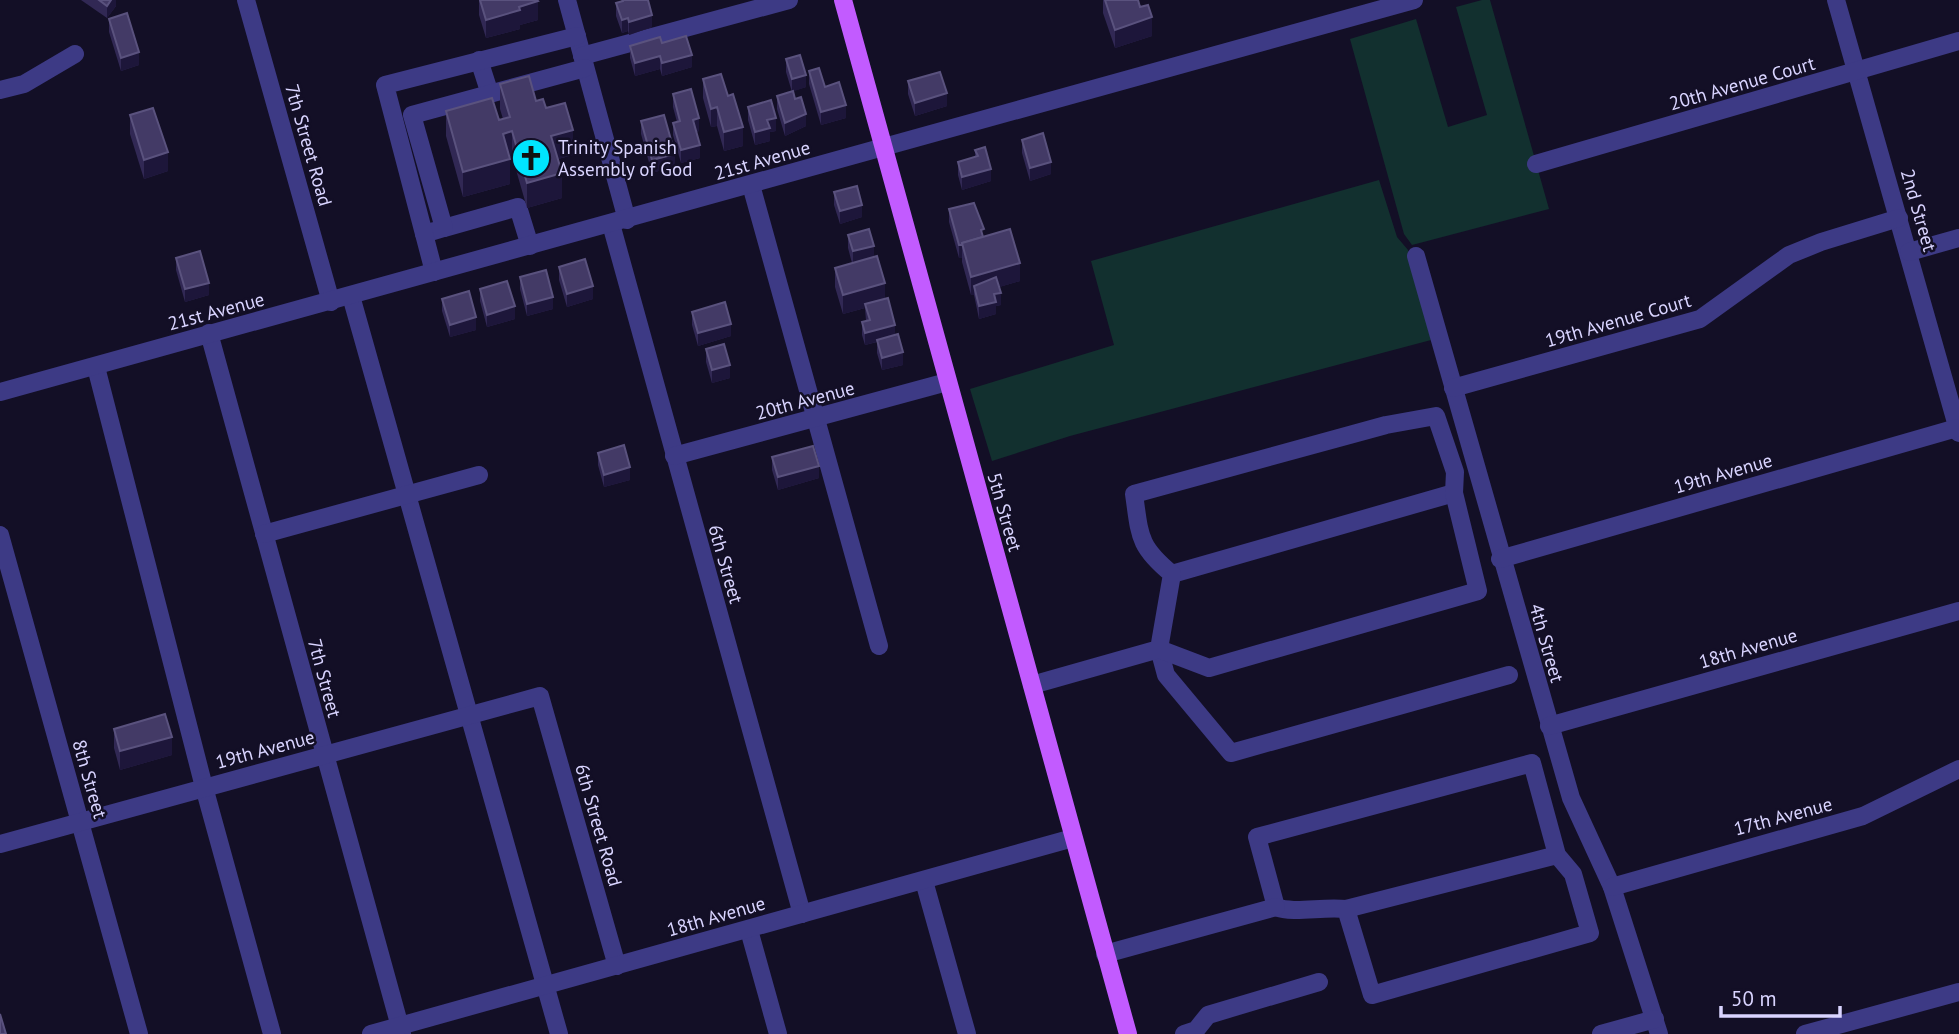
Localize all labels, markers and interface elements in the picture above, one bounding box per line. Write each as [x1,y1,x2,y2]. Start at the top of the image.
street label: 20th Avenue Court [1666,51,1818,115]
street label: 7th Street Road [280,81,338,209]
place label: Trinity Spanish Assembly of God [558,135,692,181]
street label: 21st Avenue [711,135,813,185]
church icon: Trinity Spanish Assembly of God [510,137,552,179]
street label: 2nd Street [1896,166,1942,254]
street label: 21st Avenue [165,287,267,335]
street label: 19th Avenue Court [1542,288,1694,352]
street label: 20th Avenue [753,375,857,425]
street label: 19th Avenue [1671,447,1775,499]
street label: 5th Street [982,470,1028,555]
street label: 6th Street [703,522,749,607]
street label: 4th Street [1524,601,1570,686]
street label: 18th Avenue [1696,622,1800,674]
street label: 7th Street [303,636,347,720]
street label: 19th Avenue [213,724,317,774]
street label: 8th Street [67,737,113,822]
street label: 6th Street Road [570,761,628,889]
street label: 17th Avenue [1731,791,1835,841]
street label: 18th Avenue [664,890,768,942]
scale bar [1721,974,1840,1018]
text: 50 m [1731,985,1777,1012]

